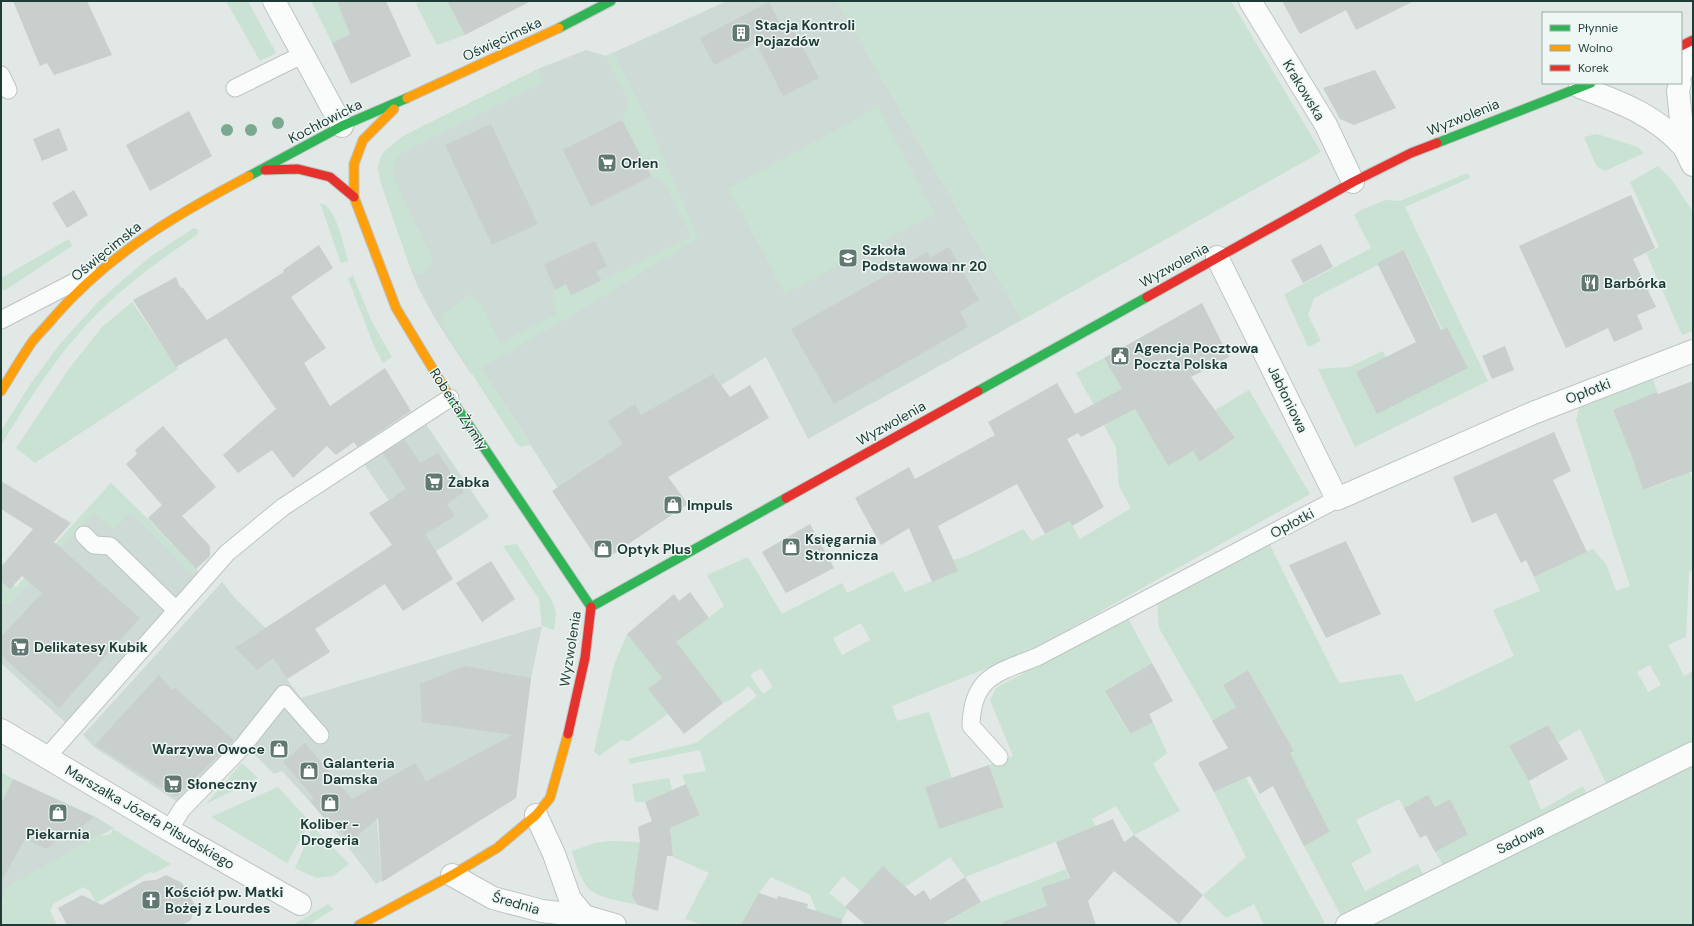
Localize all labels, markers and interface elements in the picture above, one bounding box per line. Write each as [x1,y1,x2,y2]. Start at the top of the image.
legend [1542,12,1682,84]
street label: Oświęcimska [460,13,544,65]
place label: Stacja Kontroli Pojazdów [755,16,855,50]
text: Płynnie [1578,20,1618,36]
building icon: Stacja Kontroli Pojazdów [730,22,752,44]
text: Wolno [1578,40,1613,56]
street label: Krakowska [1279,56,1329,124]
text: Korek [1578,60,1609,76]
street label: Wyzwolenia [1424,94,1502,140]
street label: Kochłowicka [285,95,365,147]
supermarket icon: Orlen [596,152,618,174]
place label: Orlen [621,154,659,172]
street label: Oświęcimska [67,217,145,285]
street label: Wyzwolenia [1136,239,1212,291]
place label: Szkoła Podstawowa nr 20 [862,241,987,275]
school or university icon: Szkoła Podstawowa nr 20 [837,247,859,269]
restaurant icon: Barbórka [1579,272,1601,294]
place label: Barbórka [1604,274,1666,292]
place label: Agencja Pocztowa Poczta Polska [1134,339,1259,373]
public building icon: Agencja Pocztowa Poczta Polska [1109,345,1131,367]
street label: Jabłoniowa [1264,362,1312,436]
street label: Roberta Żymły [426,365,492,454]
street label: Opłotki [1563,374,1613,408]
street label: Wyzwolenia [853,397,929,449]
supermarket icon: Żabka [423,471,445,493]
place label: Żabka [448,473,489,491]
shop icon: Impuls [662,494,684,516]
place label: Impuls [687,496,733,514]
street label: Opłotki [1267,504,1317,542]
place label: Księgarnia Stronnicza [805,530,878,564]
shop icon: Księgarnia Stronnicza [780,536,802,558]
shop icon: Optyk Plus [592,538,614,560]
place label: Optyk Plus [617,540,691,558]
street label: Wyzwolenia [555,610,585,688]
supermarket icon: Delikatesy Kubik [9,636,31,658]
place label: Delikatesy Kubik [34,638,148,656]
shop icon: Warzywa Owoce [268,738,290,760]
place label: Warzywa Owoce [152,740,265,758]
place label: Galanteria Damska [323,754,395,788]
shop icon: Galanteria Damska [298,760,320,782]
street label: Marszałka Józefa Piłsudskiego [62,761,238,873]
supermarket icon: Słoneczny [162,773,184,795]
place label: Słoneczny [187,775,258,793]
shop icon: Koliber - Drogeria [319,792,341,814]
shop icon: Piekarnia [47,802,69,824]
place label: Koliber - Drogeria [300,815,360,849]
street label: Sadowa [1493,820,1547,858]
place label: Piekarnia [26,825,90,843]
place label: Kościół pw. Matki Bożej z Lourdes [165,883,284,917]
street label: Średnia [490,888,542,918]
church icon: Kościół pw. Matki Bożej z Lourdes [140,889,162,911]

